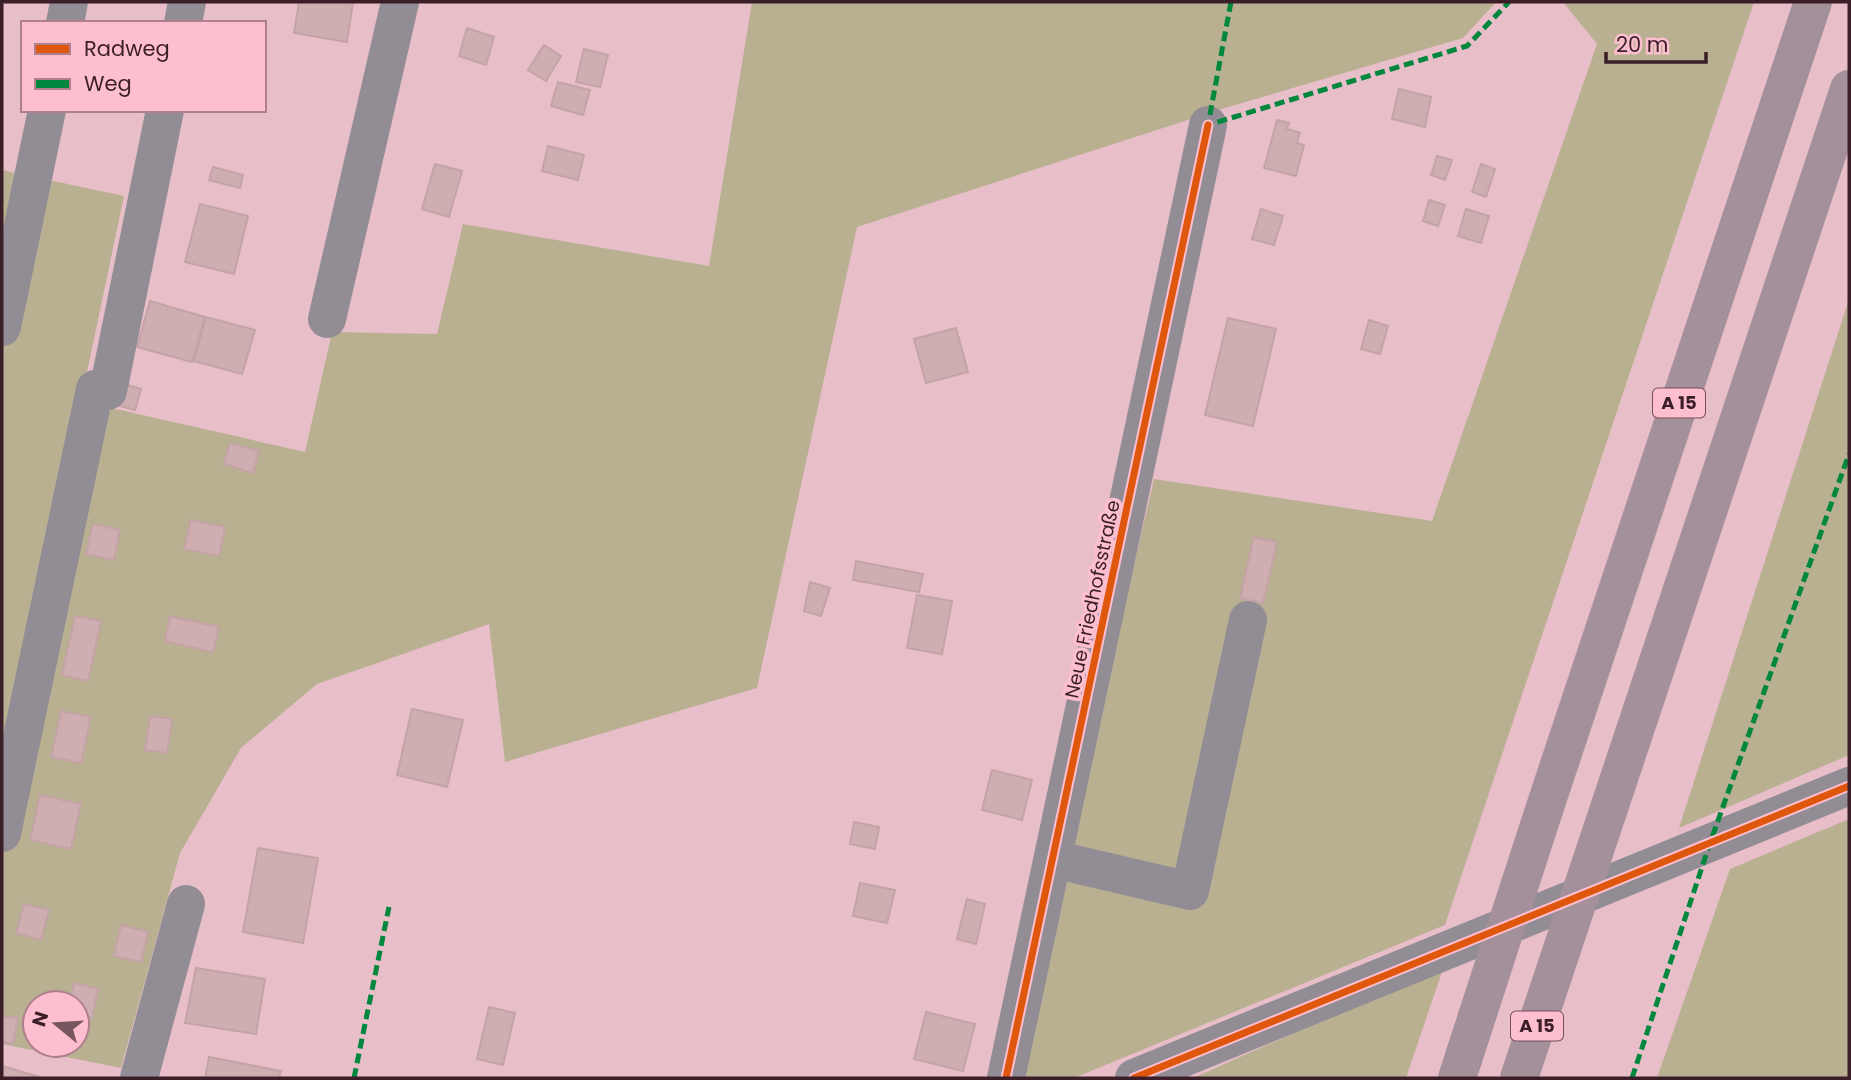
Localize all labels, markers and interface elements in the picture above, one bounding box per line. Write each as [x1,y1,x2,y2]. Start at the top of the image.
legend [21,21,266,112]
scale bar [1606,21,1706,65]
text: 20 m [1616,30,1669,59]
text: Radweg [84,34,170,63]
text: Weg [84,69,132,98]
road number: A 15 [1653,388,1705,418]
street label: Neue Friedhofsstraße [1058,497,1127,701]
north arrow [21,989,91,1059]
text: N [25,1008,55,1030]
road number: A 15 [1511,1012,1563,1041]

